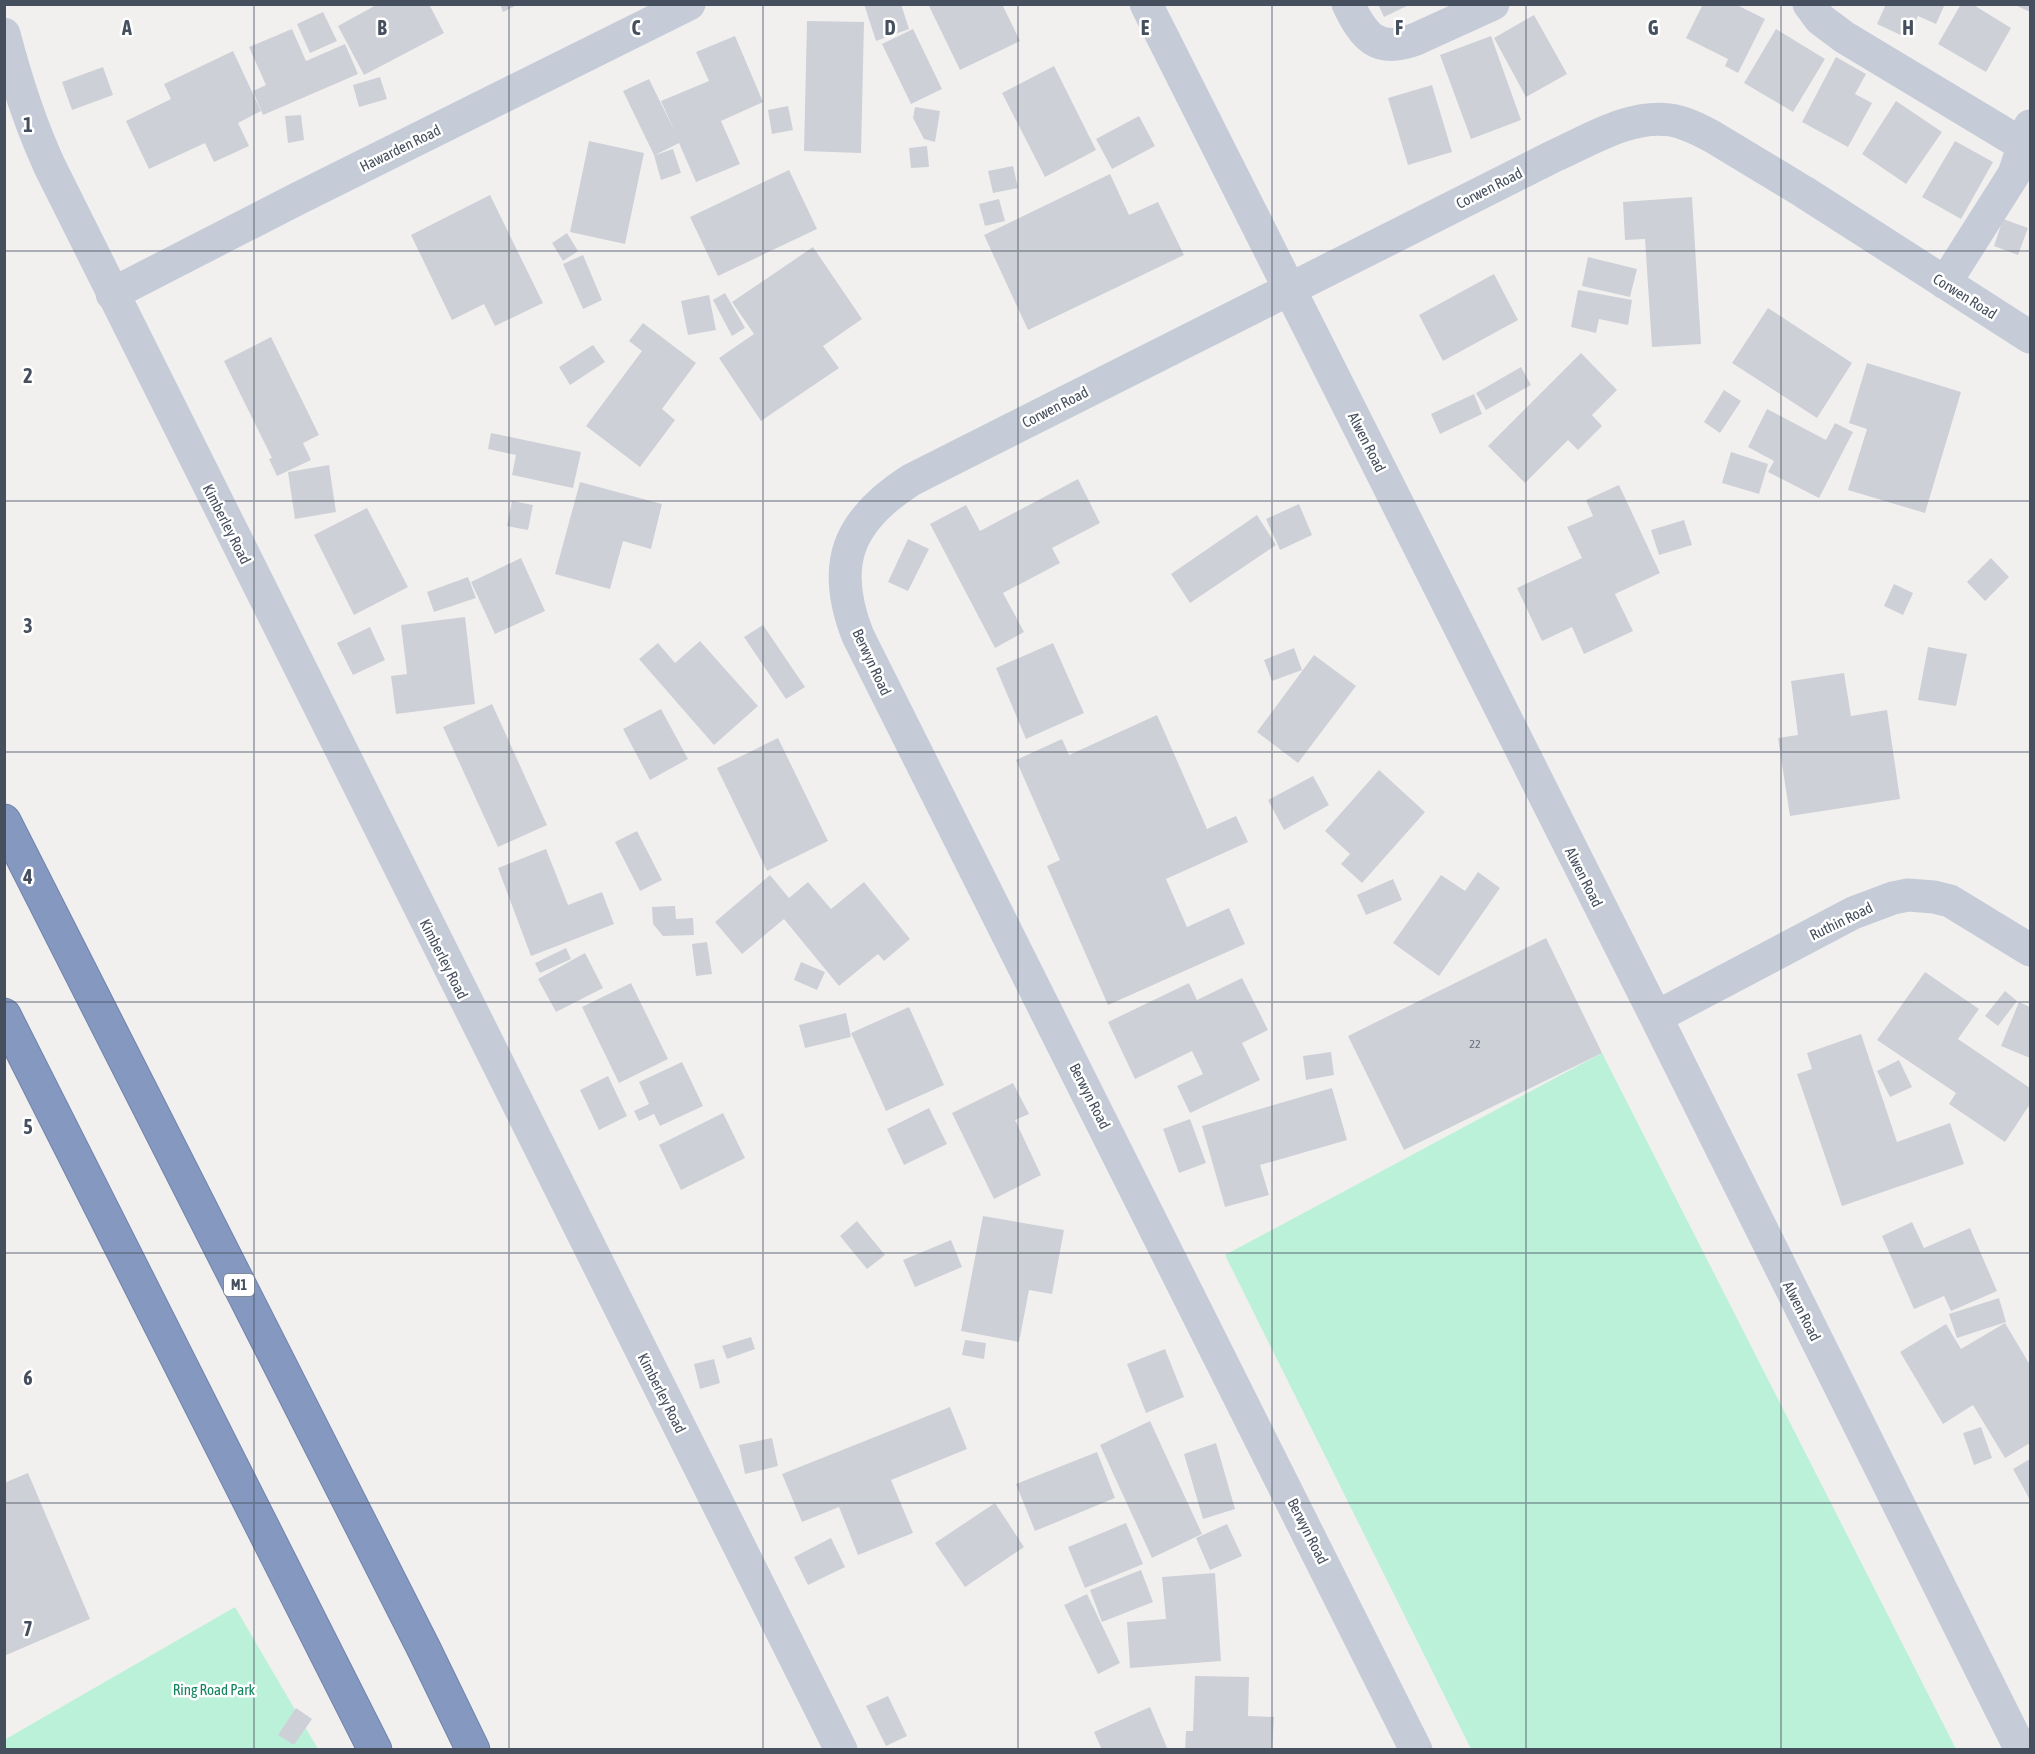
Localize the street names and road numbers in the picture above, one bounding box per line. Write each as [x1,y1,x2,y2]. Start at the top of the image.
street label: Hawarden Road [357,121,443,175]
street label: Corwen Road [1453,164,1525,212]
street label: Corwen Road [1930,270,2000,322]
street label: Corwen Road [1019,383,1091,431]
street label: Alwen Road [1345,409,1389,475]
street label: Kimberley Road [200,481,254,567]
street label: Berwyn Road [849,626,895,698]
street label: Alwen Road [1562,844,1606,910]
street label: Ruthin Road [1807,899,1875,943]
street label: Kimberley Road [417,916,471,1002]
street label: Berwyn Road [1066,1060,1114,1132]
road number: M1 [224,1274,254,1296]
street label: Alwen Road [1780,1278,1824,1344]
street label: Kimberley Road [635,1350,689,1436]
street label: Berwyn Road [1284,1495,1332,1567]

